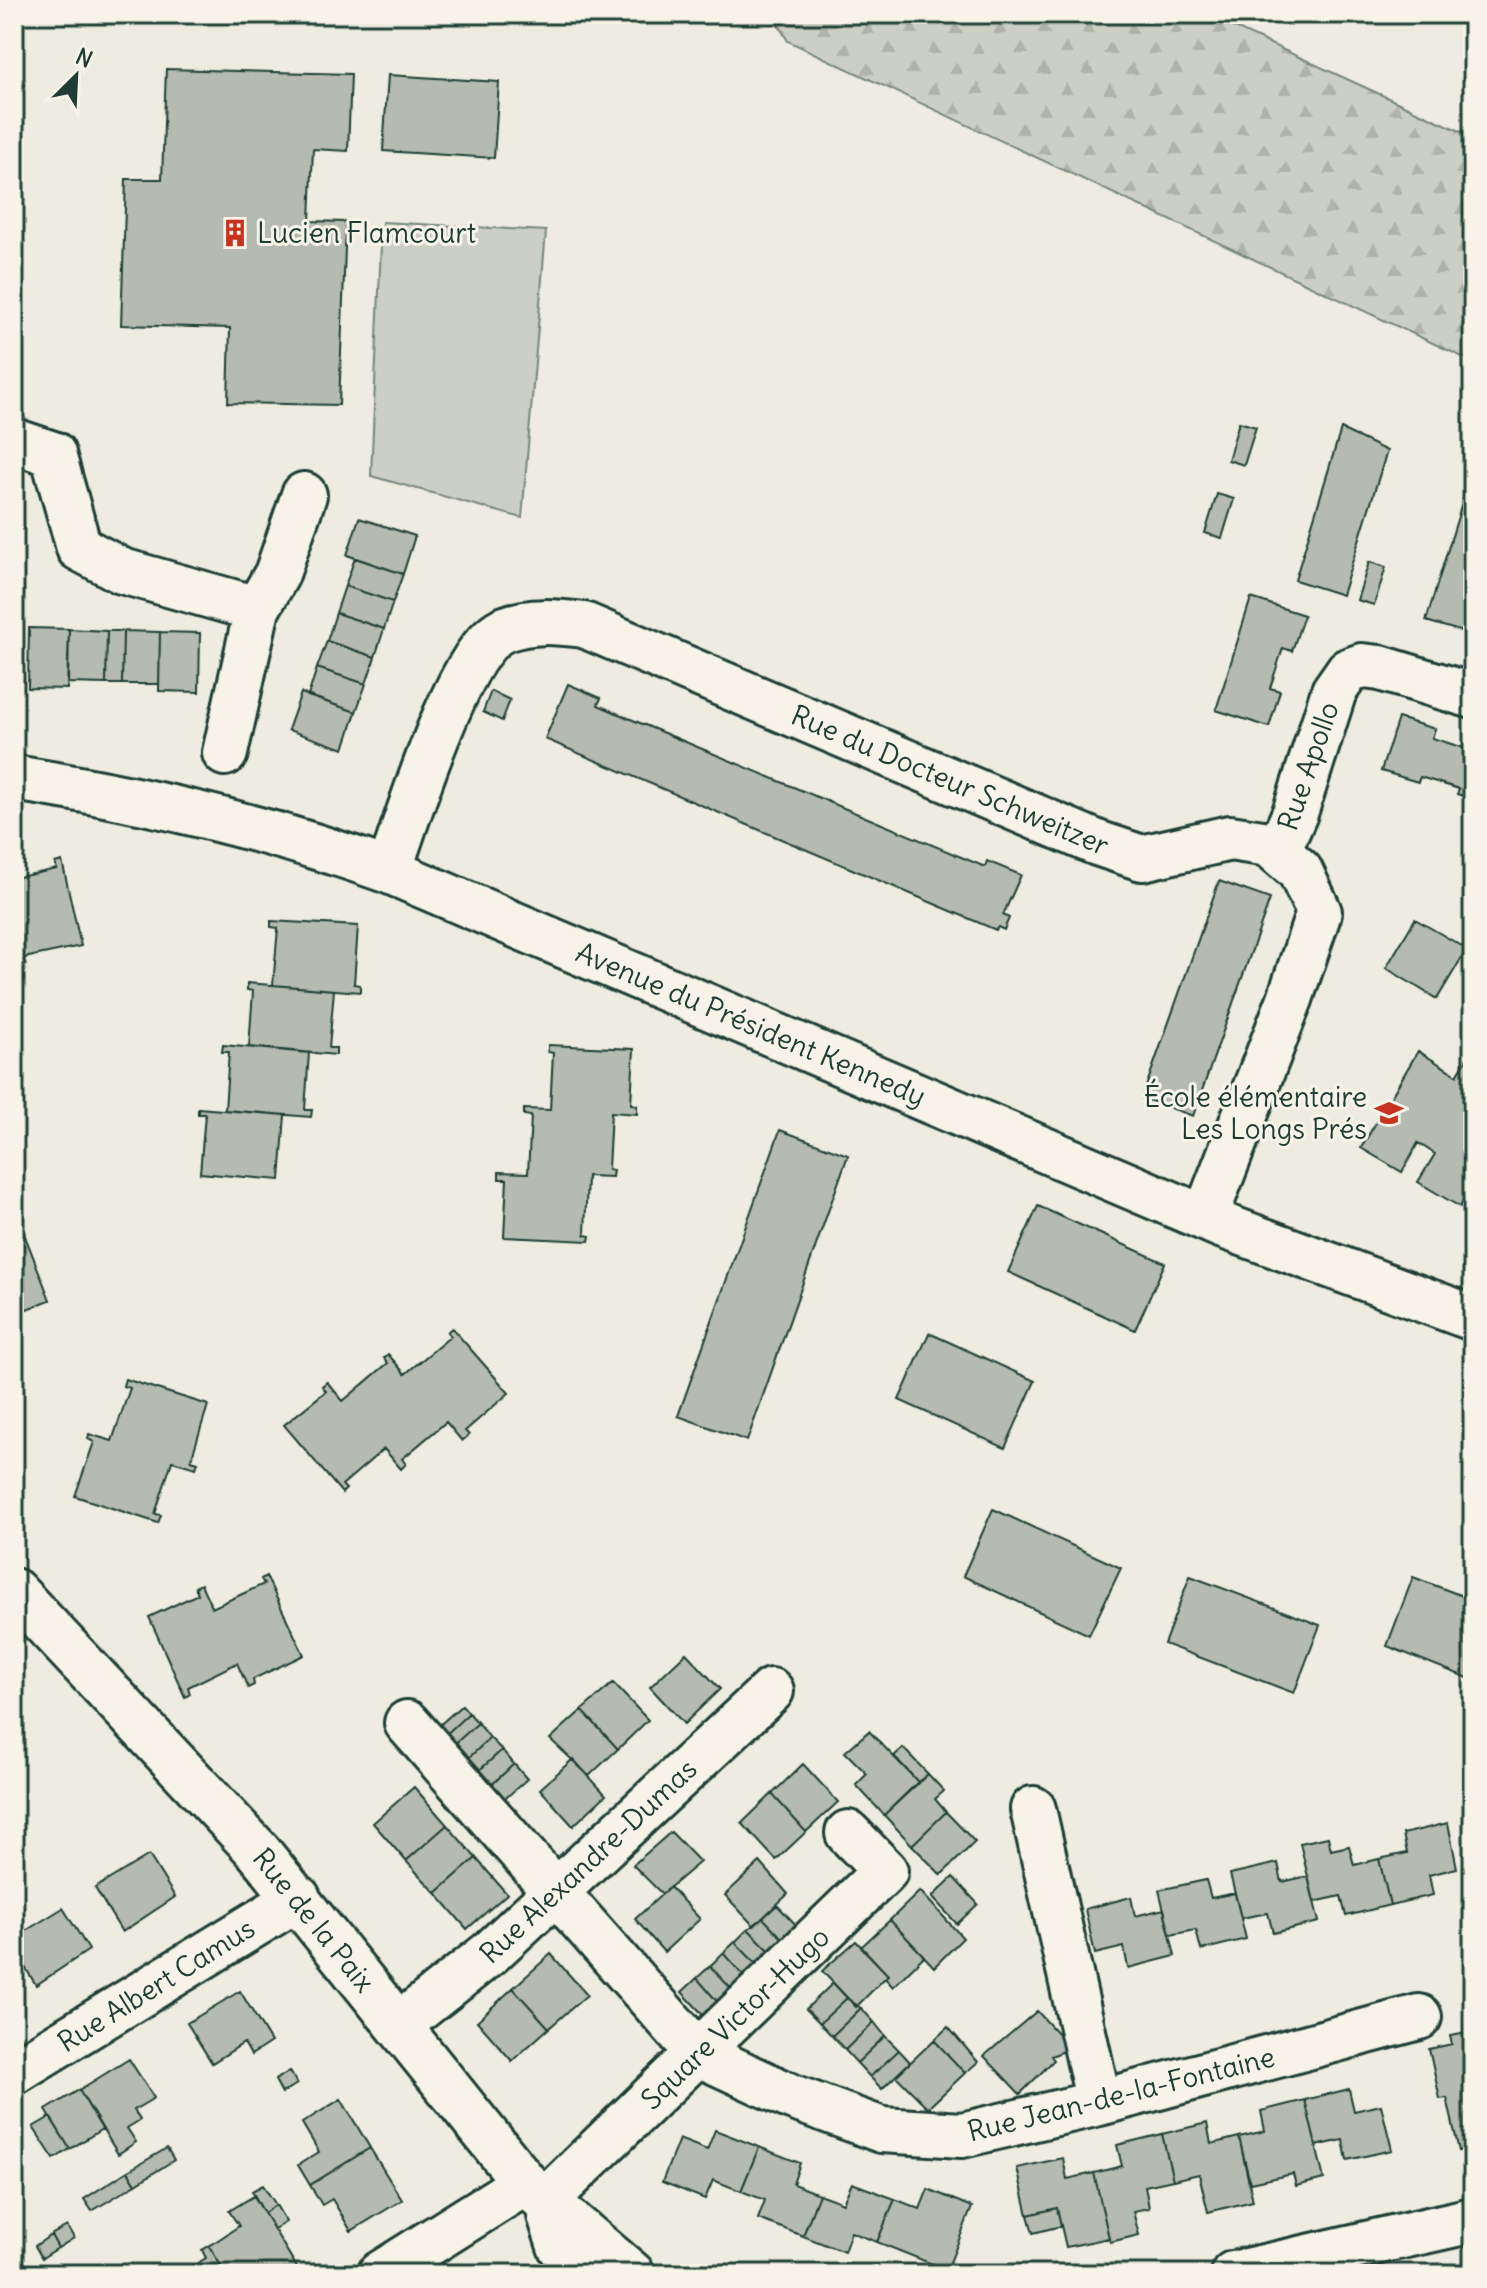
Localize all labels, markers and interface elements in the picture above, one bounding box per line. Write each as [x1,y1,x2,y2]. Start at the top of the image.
north arrow [36,36,116,116]
text: N [71,42,97,74]
place label: Lucien Flamcourt [257,215,476,251]
building icon: Lucien Flamcourt [220,218,250,248]
street label: Rue du Docteur Schweitzer [786,697,1114,863]
street label: Rue Apollo [1269,697,1347,835]
street label: Avenue du Président Kennedy [571,934,931,1114]
place label: École élémentaire Les Longs Prés [1144,1078,1367,1147]
school or university icon: École élémentaire Les Longs Prés [1374,1098,1404,1128]
street label: Rue Alexandre-Dumas [472,1751,704,1971]
street label: Rue de la Paix [245,1841,383,1999]
street label: Rue Albert Camus [51,1910,261,2060]
street label: Square Victor-Hugo [633,1919,837,2117]
street label: Rue Jean-de-la-Fontaine [964,2038,1278,2150]

